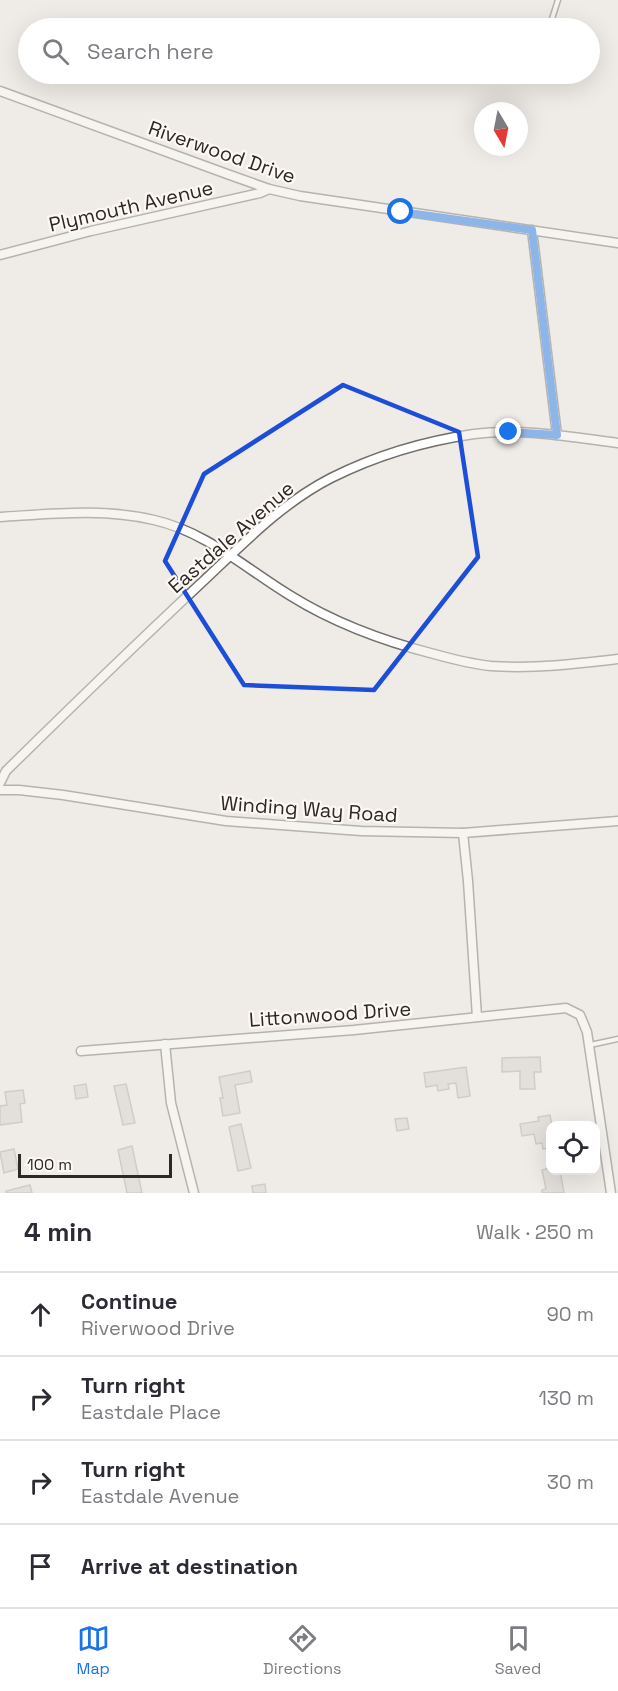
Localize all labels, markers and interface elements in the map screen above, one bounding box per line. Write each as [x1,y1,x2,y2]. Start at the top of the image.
search box [18,18,600,84]
icon: search [39,35,72,68]
text: Search here [87,37,214,65]
north arrow [474,102,528,156]
street label: Riverwood Drive [145,115,299,189]
street label: Plymouth Avenue [46,174,216,238]
route start [387,198,413,224]
route end [495,418,521,444]
street label: Eastdale Avenue [163,475,299,599]
street label: Winding Way Road [220,790,398,828]
street label: Littonwood Drive [248,995,412,1033]
map controls [546,1121,600,1175]
button: locate [546,1121,600,1175]
scale bar [18,1151,172,1178]
text: 100 m [27,1154,72,1175]
text: 4 min [24,1215,92,1249]
text: Walk · 250 m [476,1219,594,1245]
text: Continue [81,1287,177,1315]
icon: ahead [24,1298,57,1331]
text: 90 m [547,1301,594,1327]
text: Riverwood Drive [81,1315,235,1341]
text: Turn right [81,1371,186,1399]
icon: right [24,1382,57,1415]
text: 130 m [538,1385,594,1411]
text: Eastdale Place [81,1399,221,1425]
text: Turn right [81,1455,186,1483]
icon: right [24,1466,57,1499]
text: 30 m [547,1469,594,1495]
text: Eastdale Avenue [81,1483,239,1509]
icon: arrive [24,1550,57,1583]
text: Arrive at destination [81,1552,298,1580]
tab: Map [77,1622,110,1679]
tab: Directions [263,1622,342,1679]
tab: Saved [495,1622,541,1679]

